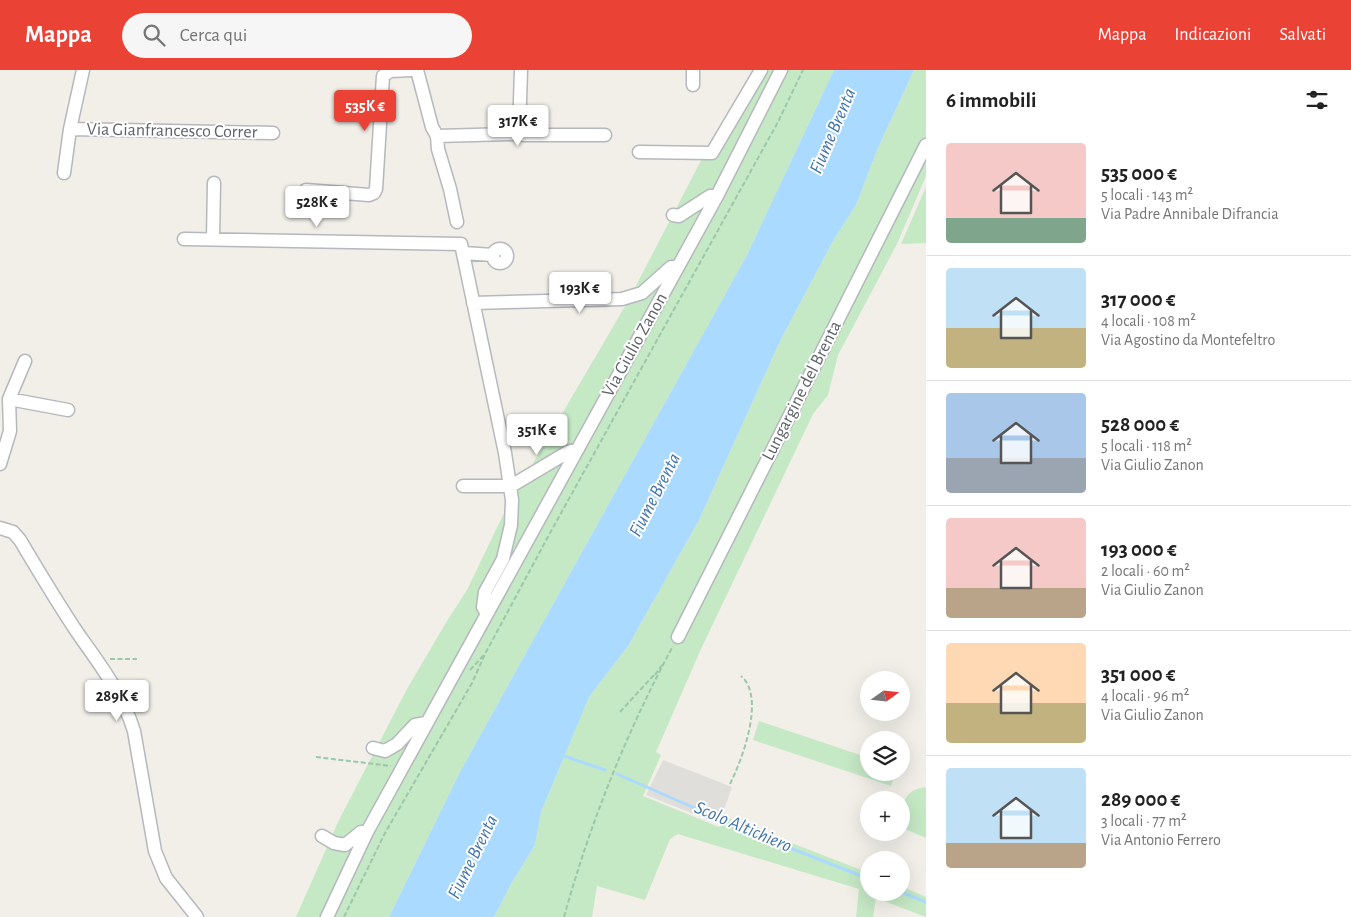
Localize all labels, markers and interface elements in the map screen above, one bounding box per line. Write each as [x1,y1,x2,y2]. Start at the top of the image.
search box [122,13,472,58]
icon: search [140,21,168,49]
text: Mappa [25,23,92,47]
text: Cerca qui [180,26,247,45]
text: Mappa [1098,26,1147,44]
text: Indicazioni [1175,26,1251,44]
text: Salvati [1279,26,1326,44]
water label: Fiume Brenta [807,86,859,176]
icon: filters [1303,86,1331,114]
pin: 535K € [324,90,406,132]
text: 6 immobili [946,90,1036,111]
text: 535K € [345,98,385,114]
pin: 317K € [477,104,559,147]
text: 317K € [499,113,537,129]
street label: Via Gianfrancesco Correr [86,121,258,141]
icon: home [986,163,1046,223]
text: 535 000 € [1101,163,1177,184]
pin: 528K € [276,186,358,228]
text: 5 locali · 143 m² [1101,187,1193,203]
text: 528K € [296,194,338,210]
text: Via Padre Annibale Difrancia [1101,206,1279,222]
pin: 193K € [539,272,621,314]
text: 193K € [560,280,600,296]
icon: home [986,288,1046,348]
text: 317 000 € [1101,289,1176,310]
street label: Via Giulio Zanon [599,290,671,400]
text: 4 locali · 108 m² [1101,313,1196,329]
street label: Lungargine del Brenta [759,318,845,464]
text: Via Agostino da Montefeltro [1101,332,1275,348]
icon: home [986,413,1046,473]
pin: 351K € [496,414,578,456]
text: 528 000 € [1101,414,1179,435]
text: 351K € [518,422,556,438]
text: 5 locali · 118 m² [1101,438,1192,454]
water label: Fiume Brenta [626,450,684,540]
text: Via Giulio Zanon [1101,457,1204,473]
icon: home [986,538,1046,598]
text: 193 000 € [1101,539,1177,560]
text: 2 locali · 60 m² [1101,563,1190,579]
text: Via Giulio Zanon [1101,582,1204,598]
icon: home [986,663,1046,723]
text: 351 000 € [1101,664,1176,685]
north arrow [860,671,910,721]
map controls [860,671,910,901]
pin: 289K € [76,680,158,722]
text: 289K € [96,688,138,704]
text: 4 locali · 96 m² [1101,688,1189,704]
text: Via Giulio Zanon [1101,707,1204,723]
button: layers [860,731,910,781]
icon: home [986,788,1046,848]
text: 289 000 € [1101,789,1180,810]
button: + [860,791,910,841]
water label: Scolo Altichiero [692,798,795,856]
water label: Fiume Brenta [445,812,501,902]
text: 3 locali · 77 m² [1101,813,1187,829]
text: Via Antonio Ferrero [1101,832,1221,848]
button: − [860,851,910,901]

